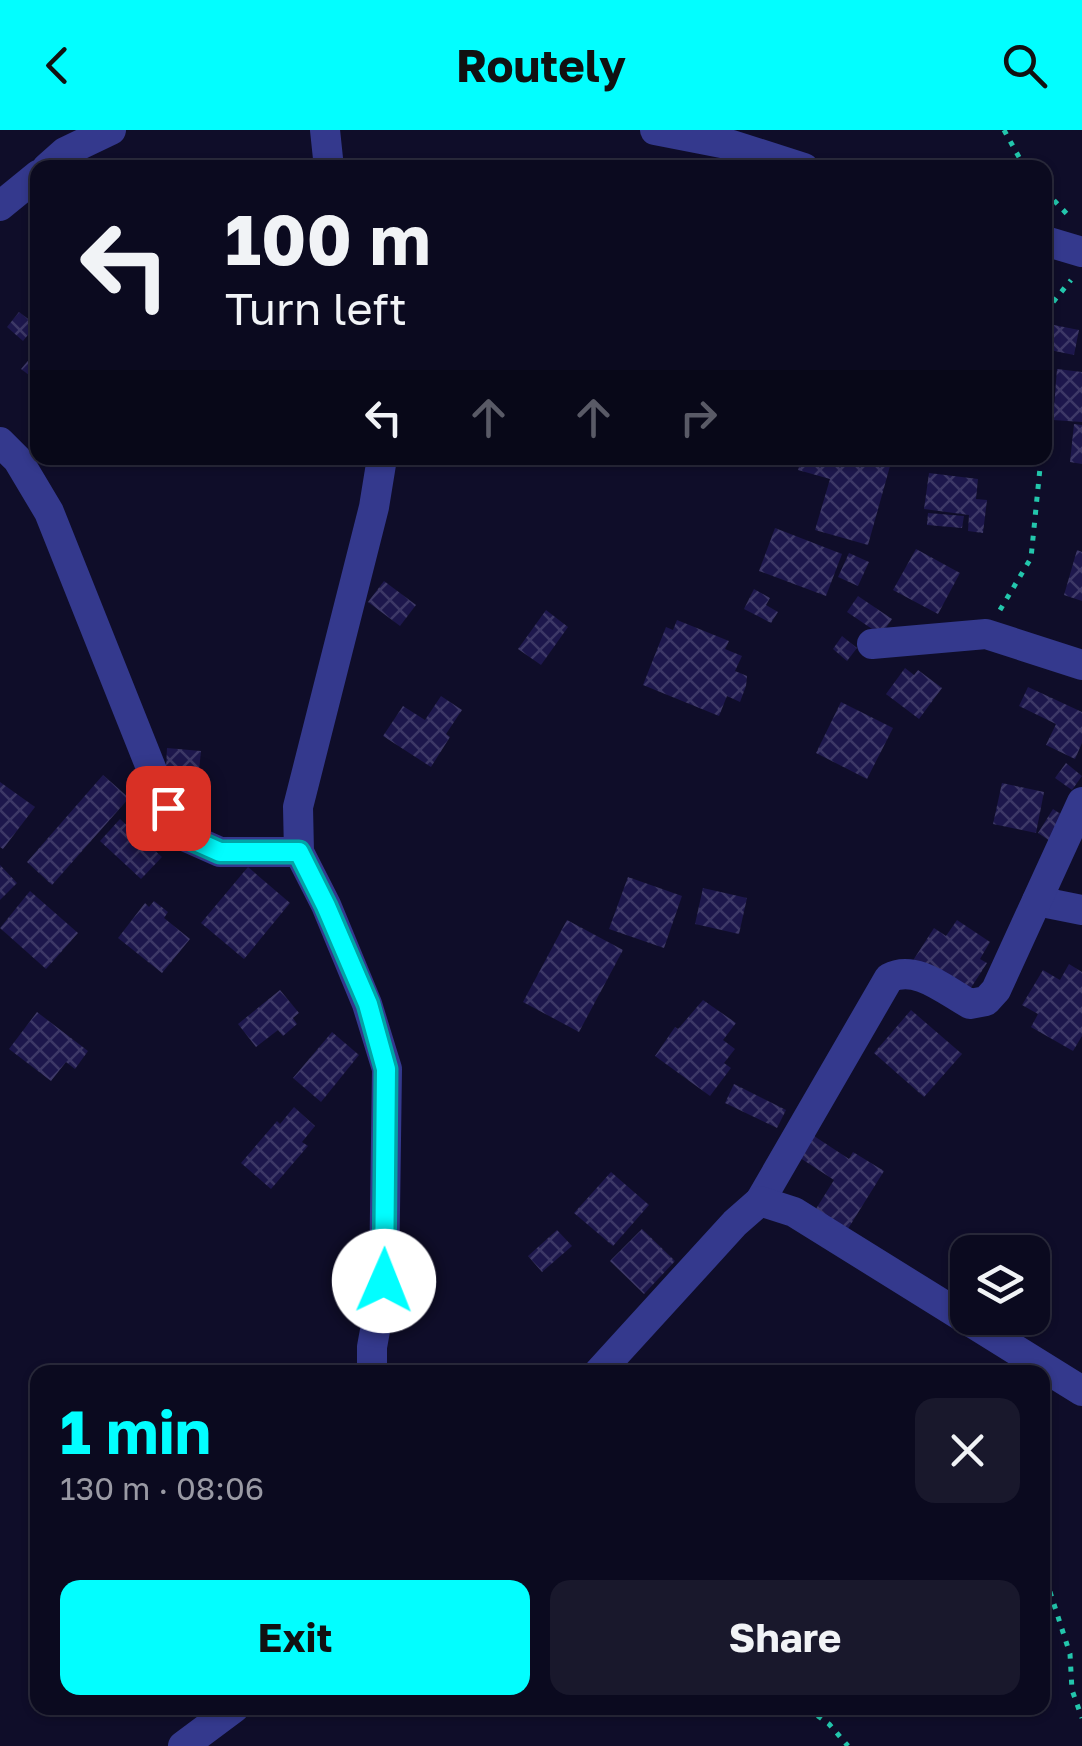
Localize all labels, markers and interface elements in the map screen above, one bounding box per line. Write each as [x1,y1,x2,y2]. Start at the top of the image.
icon: back [30,38,85,93]
text: Routely [456,38,626,92]
icon: search [997,38,1052,93]
text: 100 m [225,196,431,280]
icon: left [60,200,190,330]
text: Turn left [225,281,407,335]
icon: left [356,390,411,445]
icon: ahead [461,390,516,445]
icon: ahead [566,390,621,445]
icon: right [671,390,726,445]
pin [126,766,211,851]
icon: arrive [141,781,196,836]
position arrow [332,1229,436,1333]
map controls [950,1235,1050,1335]
button: layers [950,1235,1050,1335]
text: 1 min [60,1395,211,1467]
button: close [915,1398,1020,1503]
text: 130 m · 08:06 [60,1469,264,1507]
button: Exit [60,1580,530,1695]
button: Share [550,1580,1020,1695]

